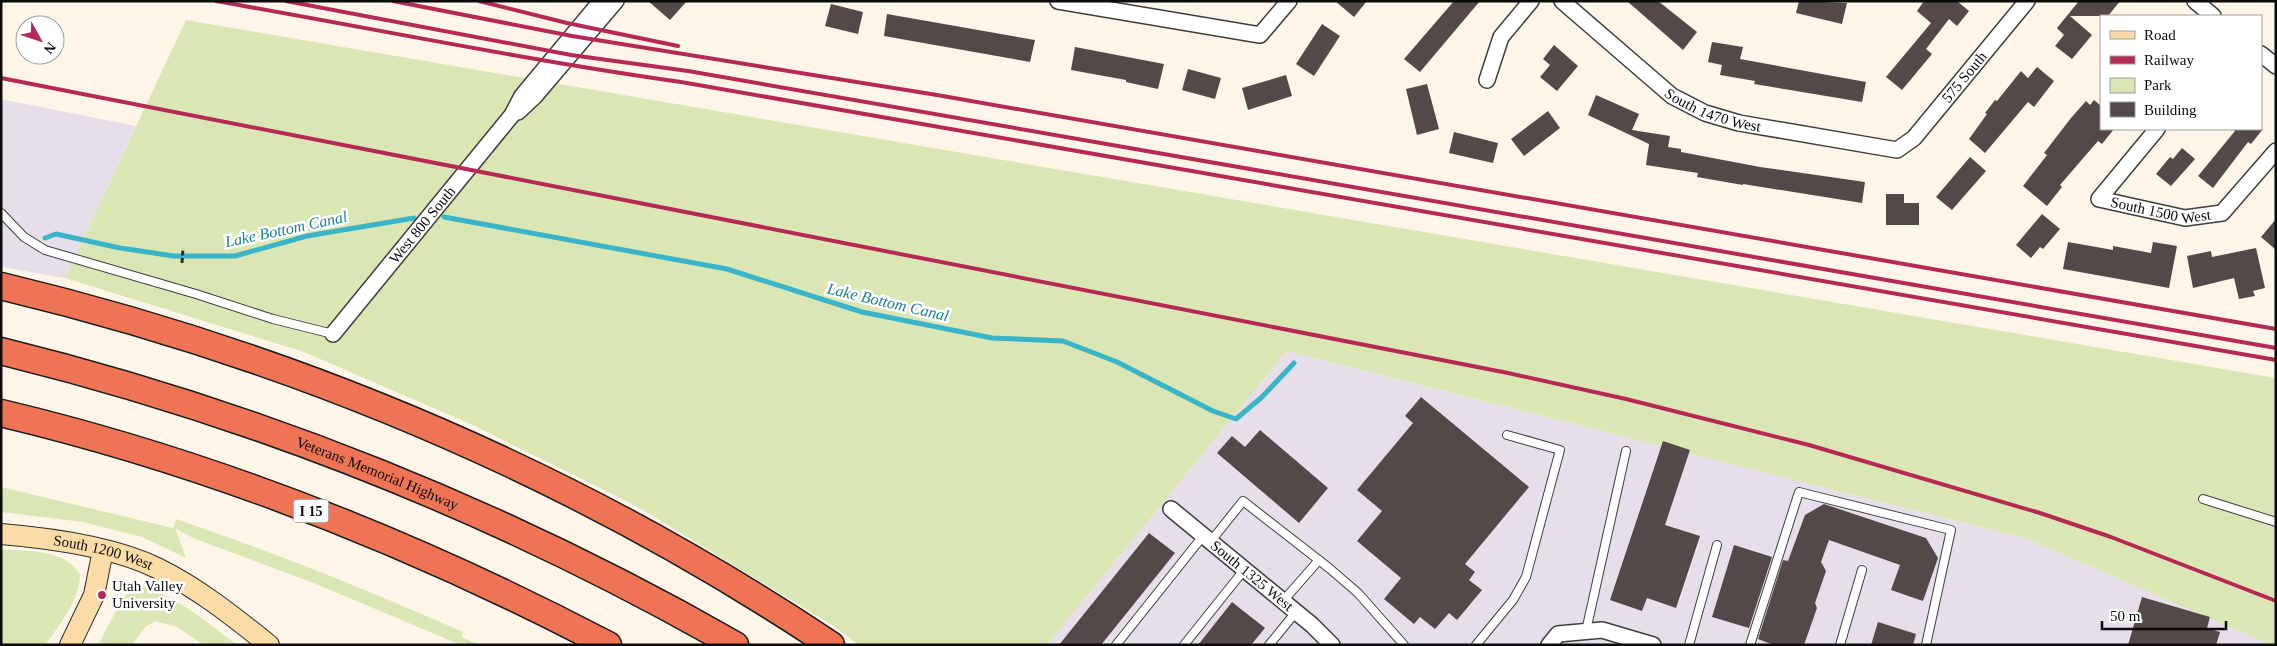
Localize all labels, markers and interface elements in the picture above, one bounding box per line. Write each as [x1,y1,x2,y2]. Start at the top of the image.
north arrow [15,15,65,65]
legend [2100,15,2262,130]
text: Road [2144,27,2176,43]
text: N [41,39,59,57]
street label: 575 South [1939,48,1990,106]
text: Railway [2144,52,2194,68]
text: Park [2144,77,2172,93]
street label: South 1470 West [1661,85,1763,135]
text: Building [2144,102,2197,118]
street label: West 800 South [386,183,459,267]
street label: South 1500 West [2109,194,2213,226]
water label: Lake Bottom Canal [222,208,349,250]
water label: Lake Bottom Canal [824,279,951,324]
street label: Veterans Memorial Highway [294,434,461,513]
road number: I 15 [294,500,328,522]
street label: South 1200 West [52,532,156,573]
street label: South 1325 West [1208,537,1297,615]
place label: Utah Valley University [112,578,183,611]
marker: Utah Valley University [96,589,108,601]
scale bar [2102,598,2226,630]
text: 50 m [2110,608,2141,624]

